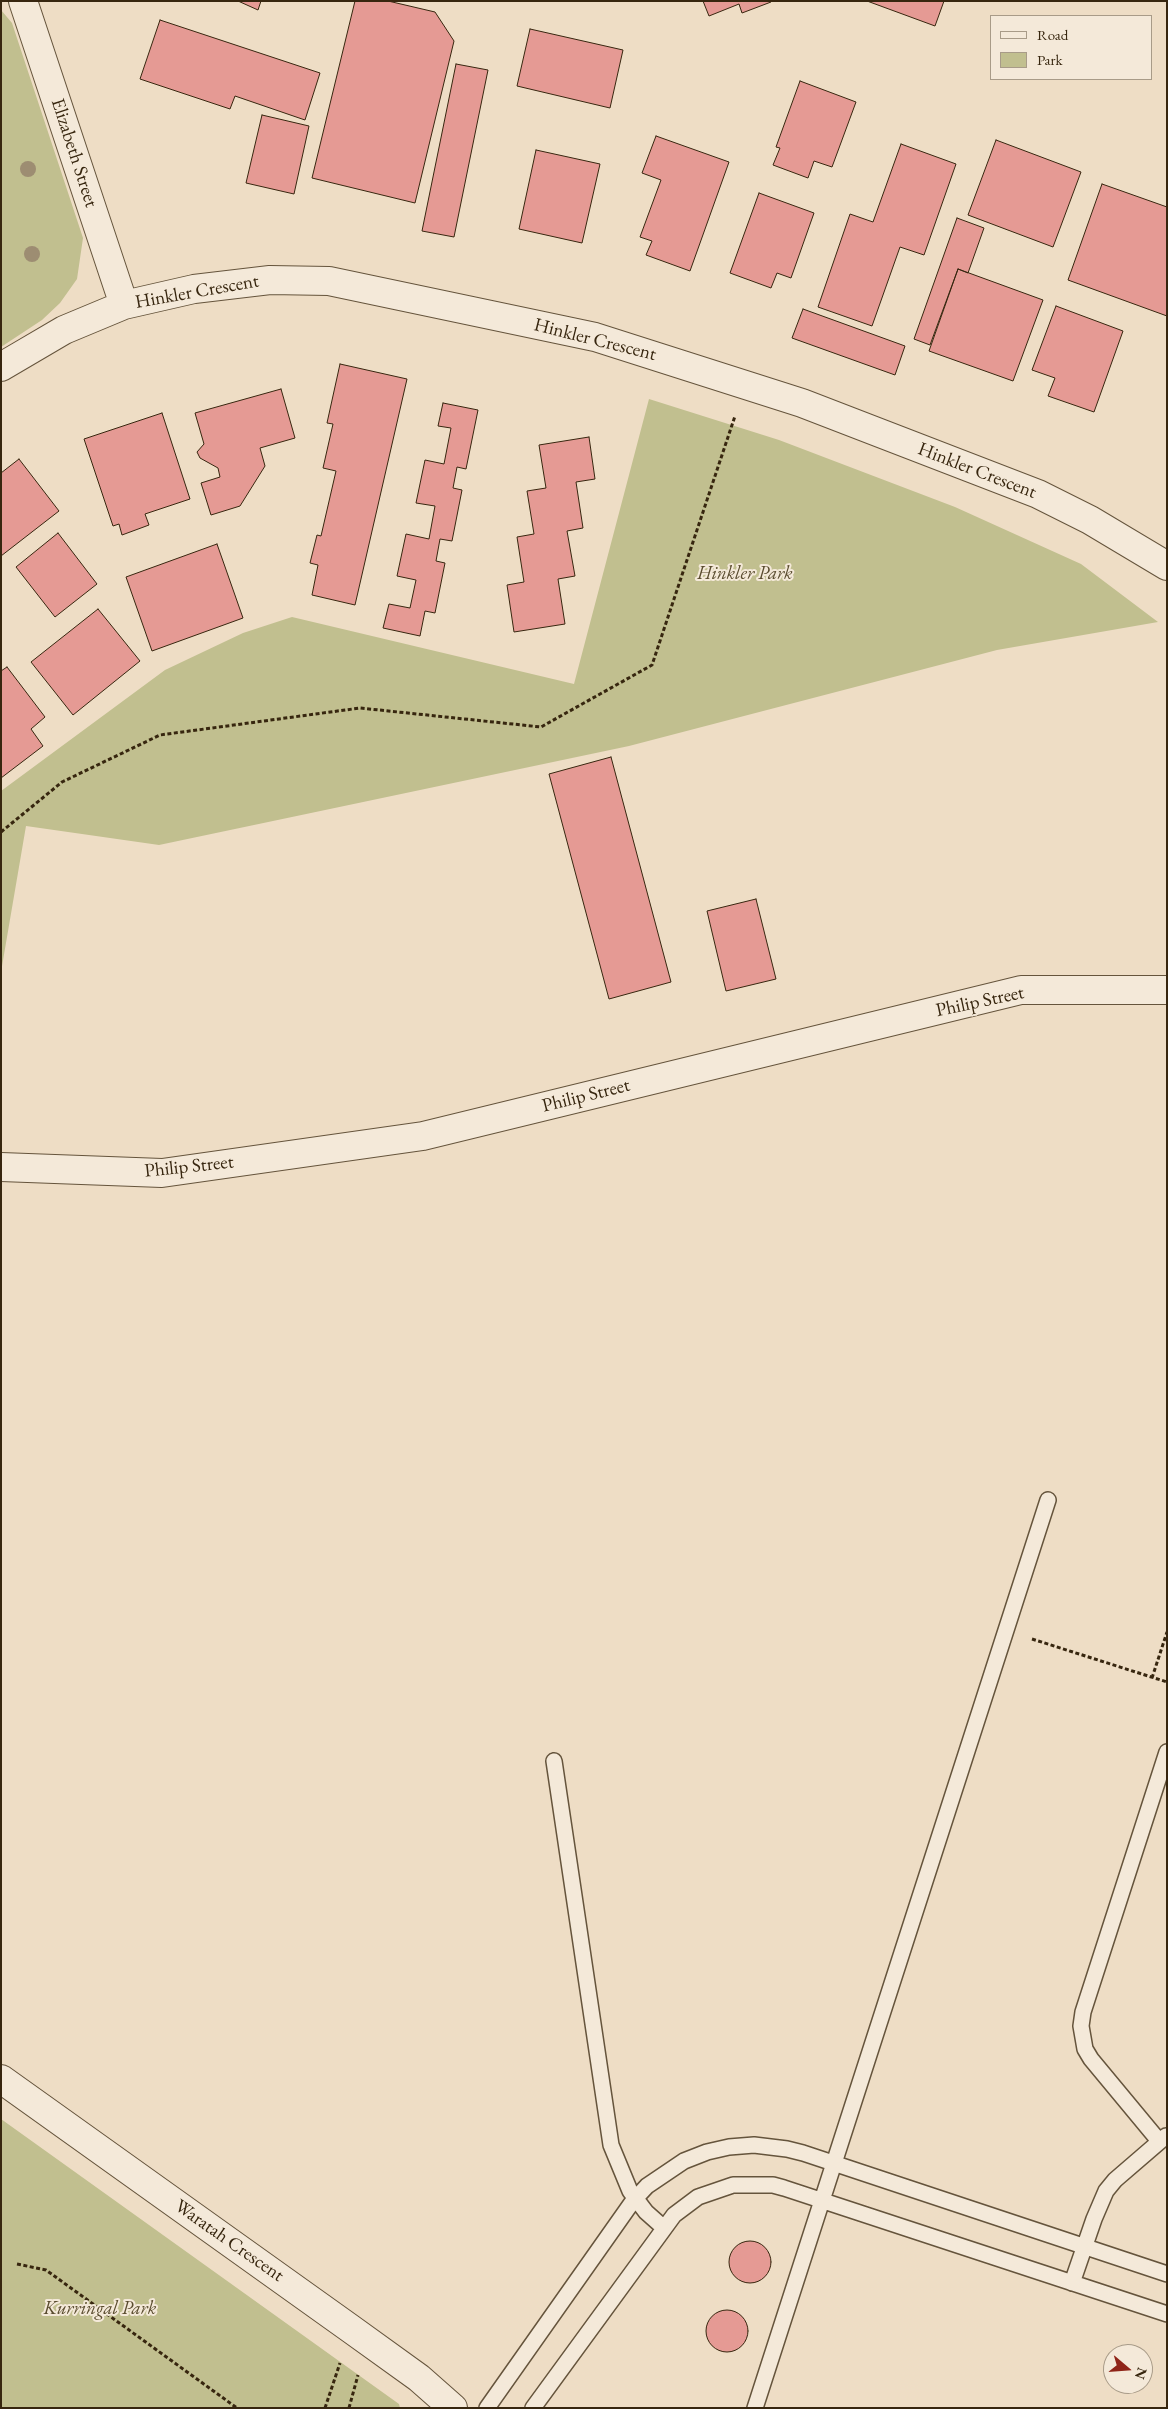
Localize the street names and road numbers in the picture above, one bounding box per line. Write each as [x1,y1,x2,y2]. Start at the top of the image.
street label: Elizabeth Street [46,96,102,210]
street label: Hinkler Crescent [133,270,261,314]
street label: Hinkler Crescent [531,314,659,366]
street label: Hinkler Crescent [914,438,1040,504]
street label: Philip Street [934,982,1026,1022]
street label: Philip Street [540,1074,632,1118]
street label: Philip Street [143,1151,235,1183]
street label: Waratah Crescent [170,2195,288,2287]

